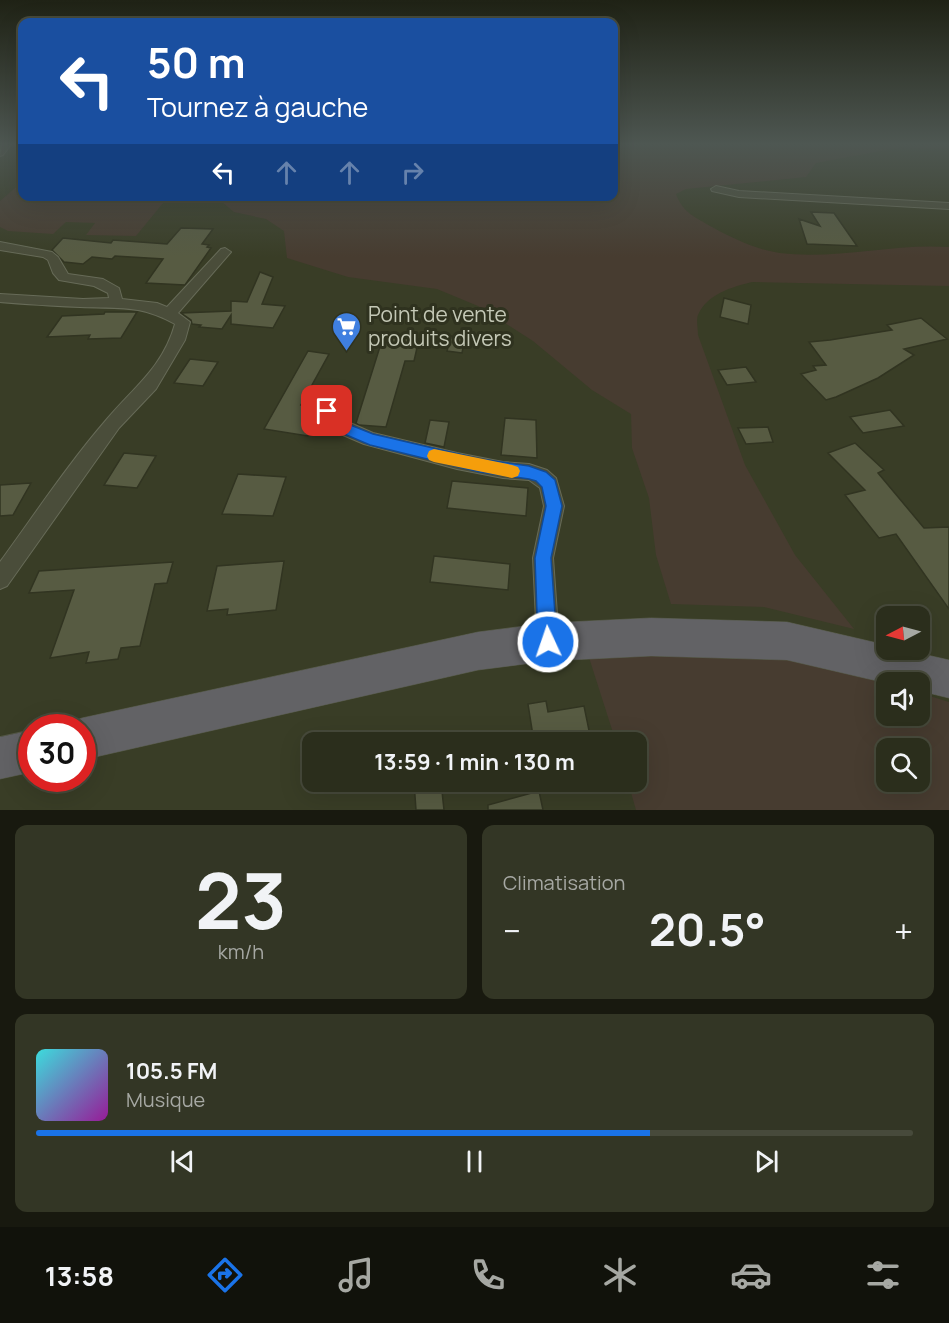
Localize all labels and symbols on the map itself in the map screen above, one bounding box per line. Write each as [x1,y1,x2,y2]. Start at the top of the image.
place label: Point de vente produits divers [368,300,512,352]
supermarket icon: Point de vente produits divers [331,310,363,352]
pin [301,385,352,436]
north arrow [876,606,930,660]
position arrow [516,610,580,674]
speed limit sign: 30 [18,714,96,792]

